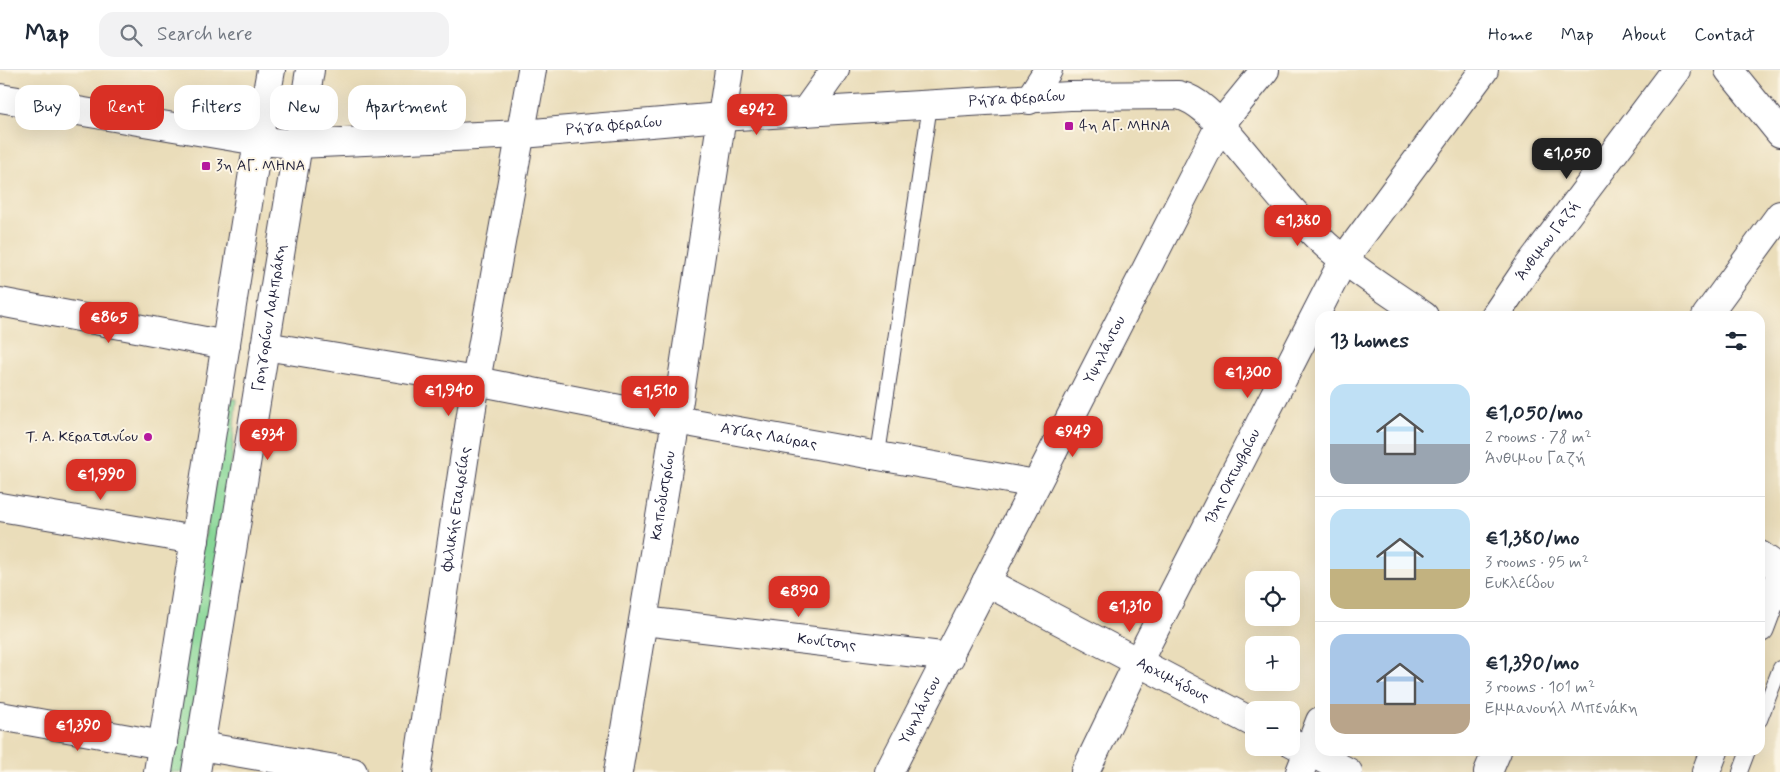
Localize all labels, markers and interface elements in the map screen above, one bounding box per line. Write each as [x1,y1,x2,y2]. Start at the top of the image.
search box [99,12,449,57]
text: Map [25,19,69,50]
icon: search [117,21,145,49]
text: Search here [157,22,253,47]
text: Home [1488,23,1533,47]
text: Map [1561,23,1594,47]
text: About [1622,23,1666,47]
text: Contact [1694,23,1755,47]
chip: Buy [15,85,80,130]
chip: Rent [90,85,164,130]
chip: Filters [174,85,260,130]
chip: New [270,85,338,130]
chip: Apartment [348,85,466,130]
street label: Ρήγα Φεραίου [968,86,1066,112]
pin: €942 [727,93,787,136]
text: €942 [738,99,776,120]
street label: Ρήγα Φεραίου [565,112,663,140]
place label: 4η ΑΓ. ΜΗΝΑ [1079,116,1170,136]
marker: 4η ΑΓ. ΜΗΝΑ [1063,120,1075,132]
pin: €1,050 [1526,138,1608,180]
text: €1,050 [1543,143,1591,164]
place label: 3η ΑΓ. ΜΗΝΑ [216,156,305,176]
marker: 3η ΑΓ. ΜΗΝΑ [200,160,212,172]
street label: Άνθιμου Γαζή [1512,197,1584,284]
pin: €1,380 [1257,204,1339,247]
text: €1,380 [1275,210,1321,231]
street label: Γρηγορίου Λαμπράκη [248,243,292,393]
pin: €865 [79,302,139,344]
text: €865 [90,307,128,328]
street label: Υψηλάντου [1079,312,1131,387]
text: 13 homes [1330,327,1409,355]
icon: filters [1722,327,1750,355]
pin: €1,300 [1207,356,1289,399]
text: €1,300 [1225,362,1271,383]
pin: €1,940 [408,374,490,417]
pin: €1,510 [614,376,696,418]
text: €1,940 [424,380,474,401]
text: €1,510 [633,381,677,402]
text: €1,050/mo [1485,399,1583,427]
icon: home [1370,404,1430,464]
pin: €949 [1043,416,1103,458]
pin: €934 [238,418,298,461]
street label: Αγίας Λαύρας [719,418,819,455]
text: €949 [1055,421,1091,442]
text: €934 [251,424,285,445]
street label: 13ης Οκτωβρίου [1200,425,1266,528]
place label: Τ. Α. Κερατσινίου [26,427,138,447]
text: 2 rooms · 78 m² [1485,427,1592,448]
marker: Τ. Α. Κερατσινίου [142,431,154,443]
street label: Φιλικής Εταιρείας [437,445,476,574]
text: Άνθιμου Γαζή [1485,448,1586,469]
street label: Καποδιστρίου [646,449,681,542]
pin: €1,990 [60,458,142,501]
text: €1,990 [77,464,125,485]
text: €1,380/mo [1485,524,1580,552]
icon: home [1370,529,1430,589]
text: 3 rooms · 95 m² [1485,552,1589,573]
map controls [1245,571,1300,756]
button: locate [1245,571,1300,626]
text: Ευκλείδου [1485,573,1554,594]
pin: €890 [769,576,829,618]
text: €890 [780,581,818,602]
pin: €1,310 [1089,590,1171,633]
text: €1,310 [1108,596,1152,617]
street label: Κονίτσης [796,629,857,656]
button: + [1245,636,1300,691]
text: €1,390/mo [1485,649,1579,677]
street label: Αρχιμήδους [1133,653,1213,708]
icon: home [1370,654,1430,714]
street label: Υψηλάντου [895,673,946,748]
text: 3 rooms · 101 m² [1485,677,1595,698]
text: Εμμανουήλ Μπενάκη [1485,698,1638,719]
button: − [1245,701,1300,756]
pin: €1,390 [37,710,119,752]
text: €1,390 [55,715,101,736]

